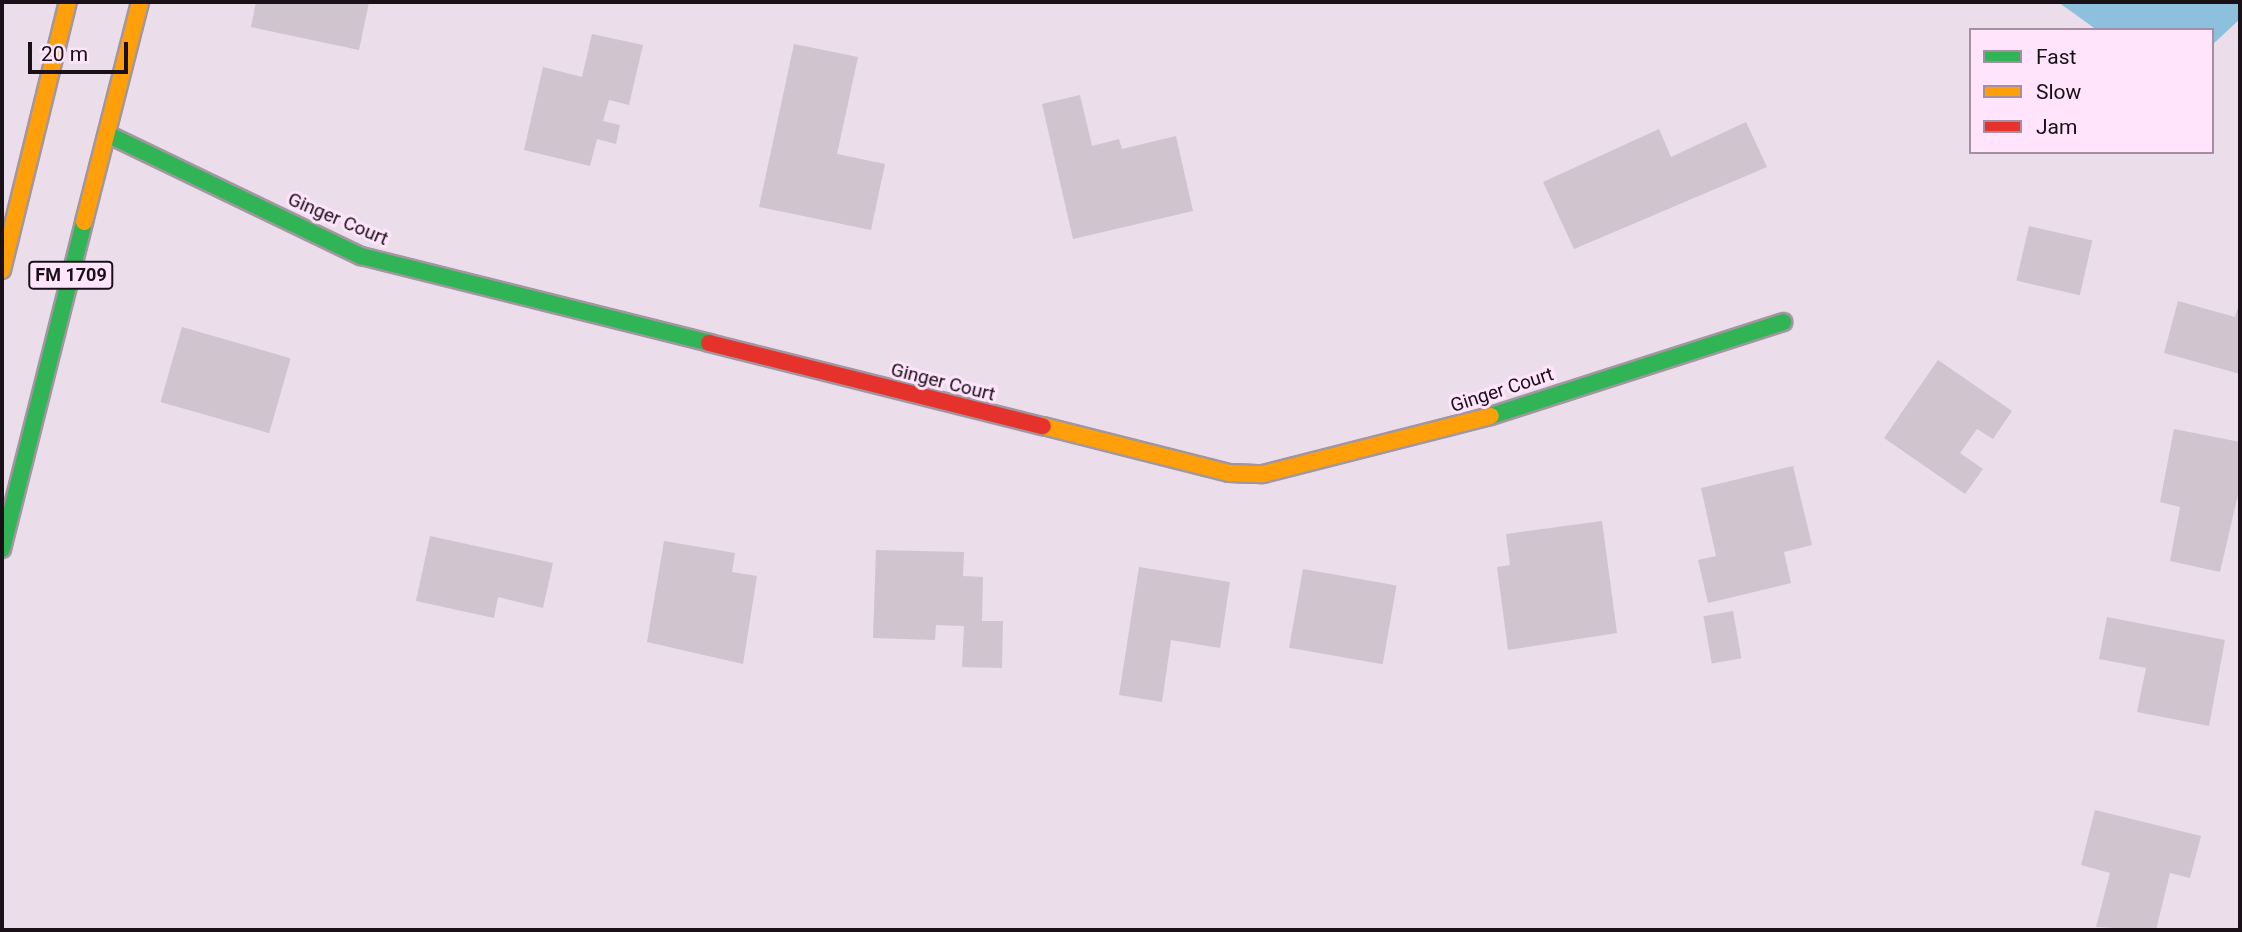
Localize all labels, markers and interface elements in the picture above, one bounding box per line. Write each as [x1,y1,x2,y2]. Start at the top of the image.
scale bar [32,28,131,72]
legend [1969,28,2214,154]
text: 20 m [41,42,88,66]
text: Fast [2036,45,2076,69]
text: Slow [2036,80,2081,104]
text: Jam [2036,115,2077,139]
street label: Ginger Court [284,188,392,250]
road number: FM 1709 [27,260,115,290]
street label: Ginger Court [888,358,998,406]
street label: Ginger Court [1448,363,1556,417]

